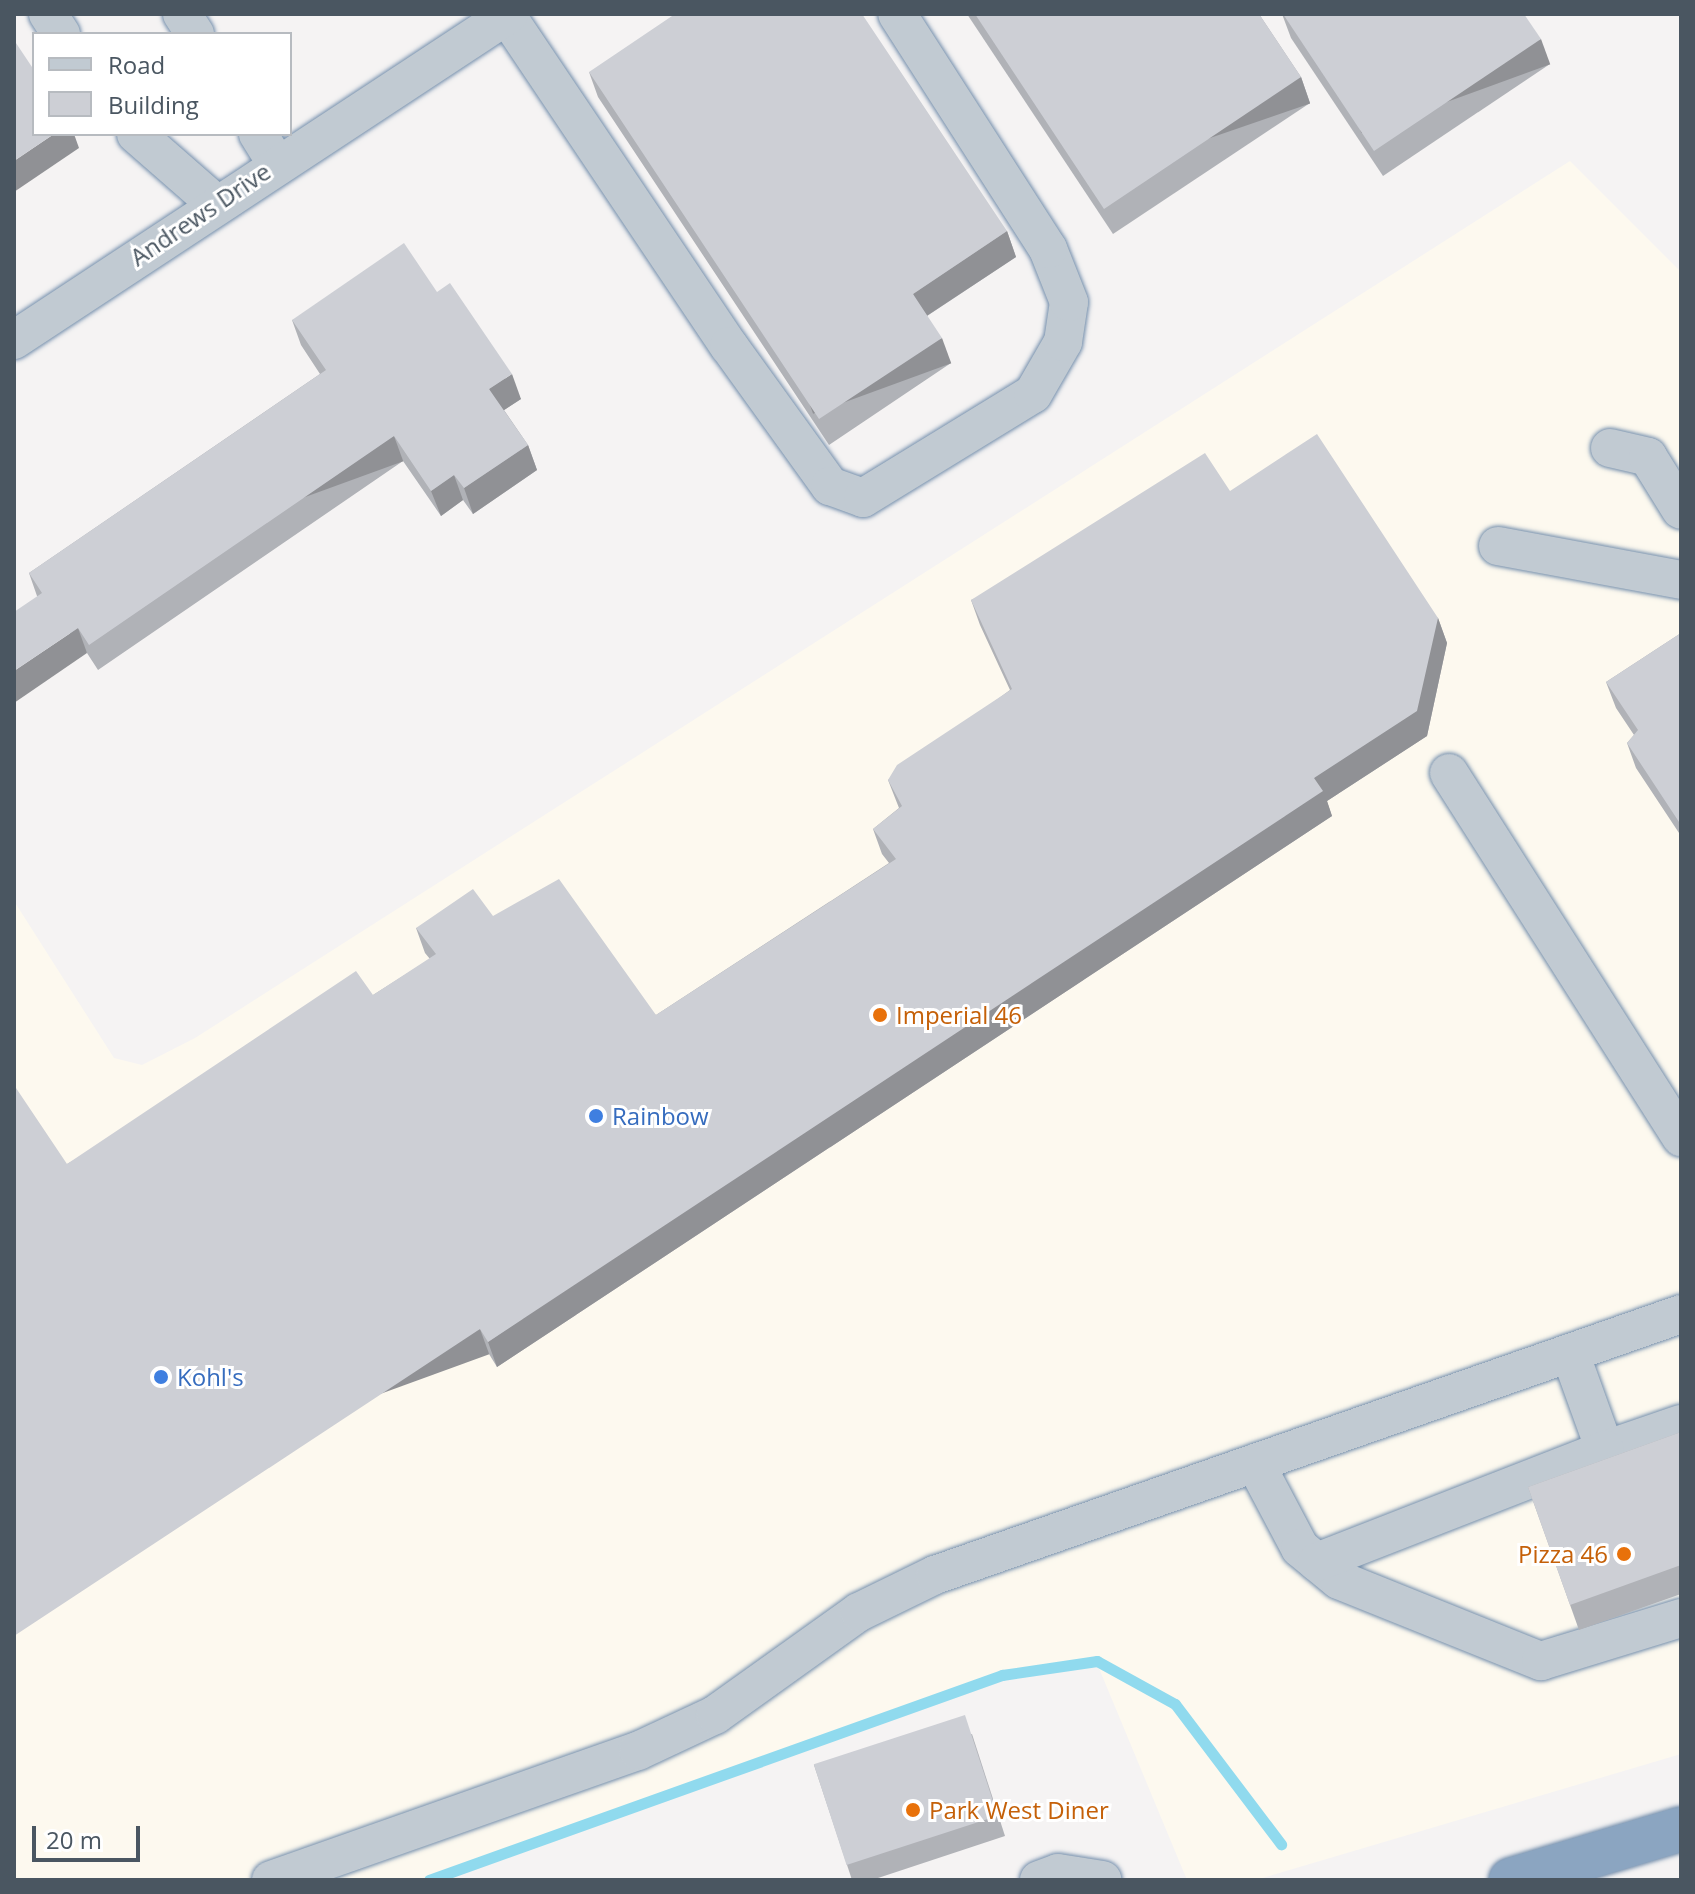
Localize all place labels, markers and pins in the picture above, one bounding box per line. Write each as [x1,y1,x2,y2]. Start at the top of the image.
place label: Imperial 46 [896,1001,1022,1029]
marker: Imperial 46 [871,1006,889,1024]
place label: Rainbow [612,1102,709,1130]
marker: Rainbow [587,1107,605,1125]
place label: Kohl's [177,1363,244,1391]
marker: Kohl's [152,1368,170,1386]
place label: Pizza 46 [1518,1540,1608,1568]
marker: Pizza 46 [1615,1545,1633,1563]
place label: Park West Diner [929,1796,1109,1824]
marker: Park West Diner [904,1801,922,1819]

